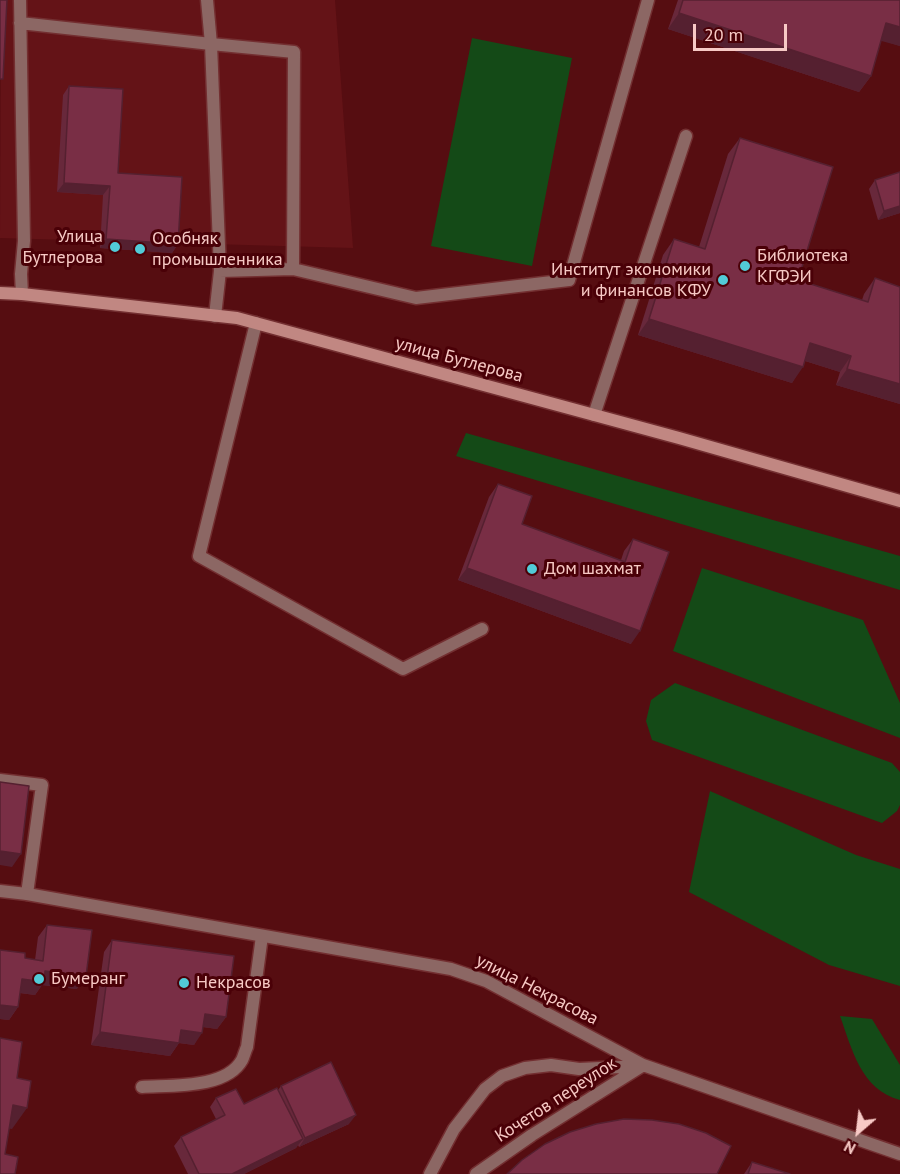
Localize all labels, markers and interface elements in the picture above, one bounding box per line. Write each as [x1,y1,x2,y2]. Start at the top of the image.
scale bar [696,12,790,50]
text: 20 m [704,23,743,46]
place label: Улица Бутлерова [22,226,103,268]
place label: Особняк промышленника [152,228,283,270]
marker: Улица Бутлерова [108,240,122,254]
marker: Особняк промышленника [133,242,147,256]
place label: Библиотека КГФЭИ [757,245,848,288]
place label: Институт экономики и финансов КФУ [551,259,711,302]
marker: Библиотека КГФЭИ [738,259,752,273]
marker: Институт экономики и финансов КФУ [716,273,730,287]
street label: улица Бутлерова [393,333,525,387]
place label: Дом шахмат [544,558,641,580]
marker: Дом шахмат [525,562,539,576]
street label: улица Некрасова [472,950,602,1030]
place label: Бумеранг [51,968,125,990]
marker: Бумеранг [32,972,46,986]
place label: Некрасов [196,972,271,994]
marker: Некрасов [177,976,191,990]
street label: Кочетов переулок [491,1053,621,1147]
north arrow [828,1102,888,1162]
text: N [840,1137,859,1159]

